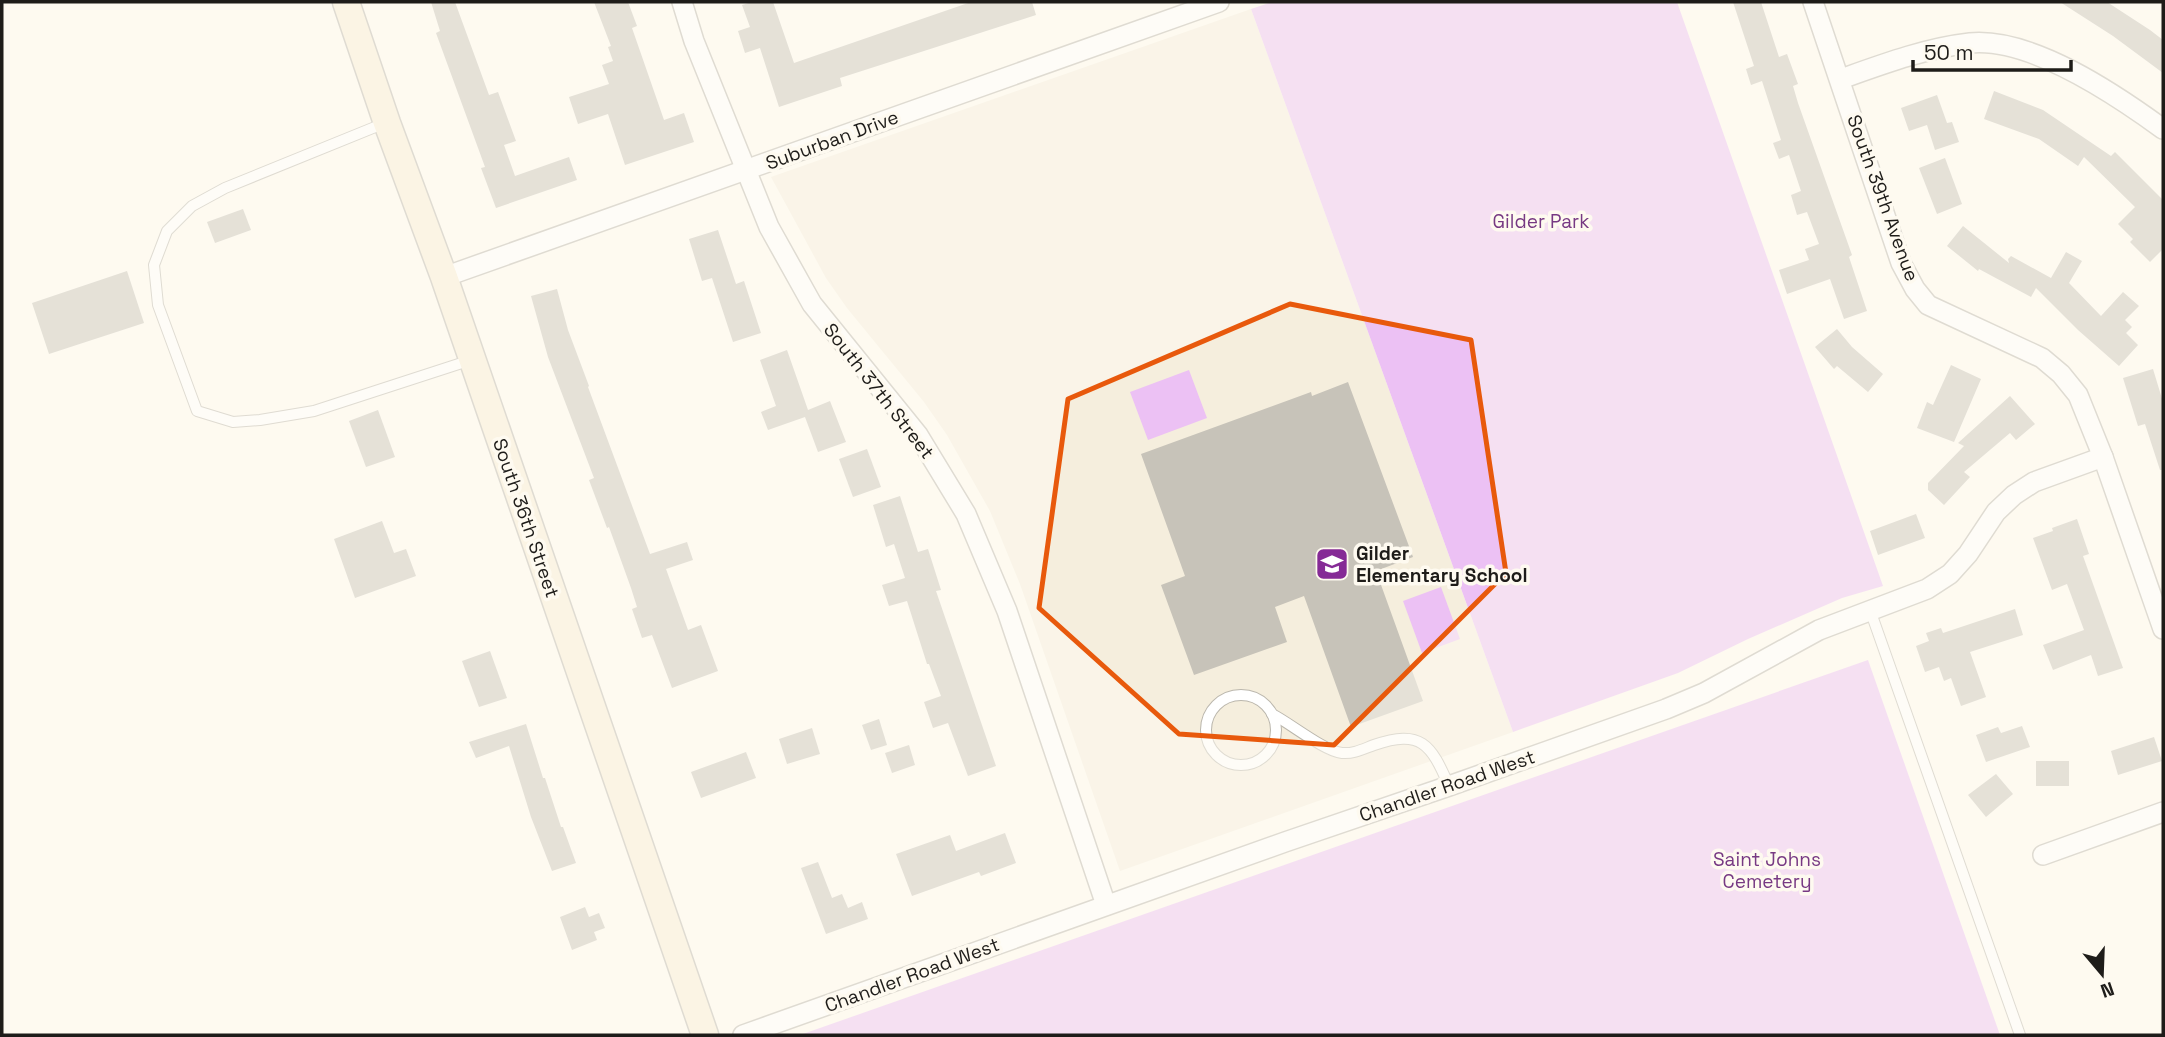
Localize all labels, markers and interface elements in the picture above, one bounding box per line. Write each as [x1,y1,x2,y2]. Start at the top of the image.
scale bar [1913,28,2070,72]
text: 50 m [1924,39,1974,66]
street label: Suburban Drive [762,104,902,176]
street label: South 39th Avenue [1841,111,1925,285]
park label: Gilder Park [1493,209,1589,234]
street label: South 37th Street [818,318,940,464]
street label: South 36th Street [487,435,565,601]
place label: Gilder Elementary School [1356,541,1528,588]
school or university icon: Gilder Elementary School [1313,545,1351,583]
street label: Chandler Road West [1356,744,1538,828]
park label: Saint Johns Cemetery [1713,847,1821,894]
street label: Chandler Road West [821,932,1003,1018]
north arrow [2067,939,2137,1009]
text: N [2097,976,2117,1003]

